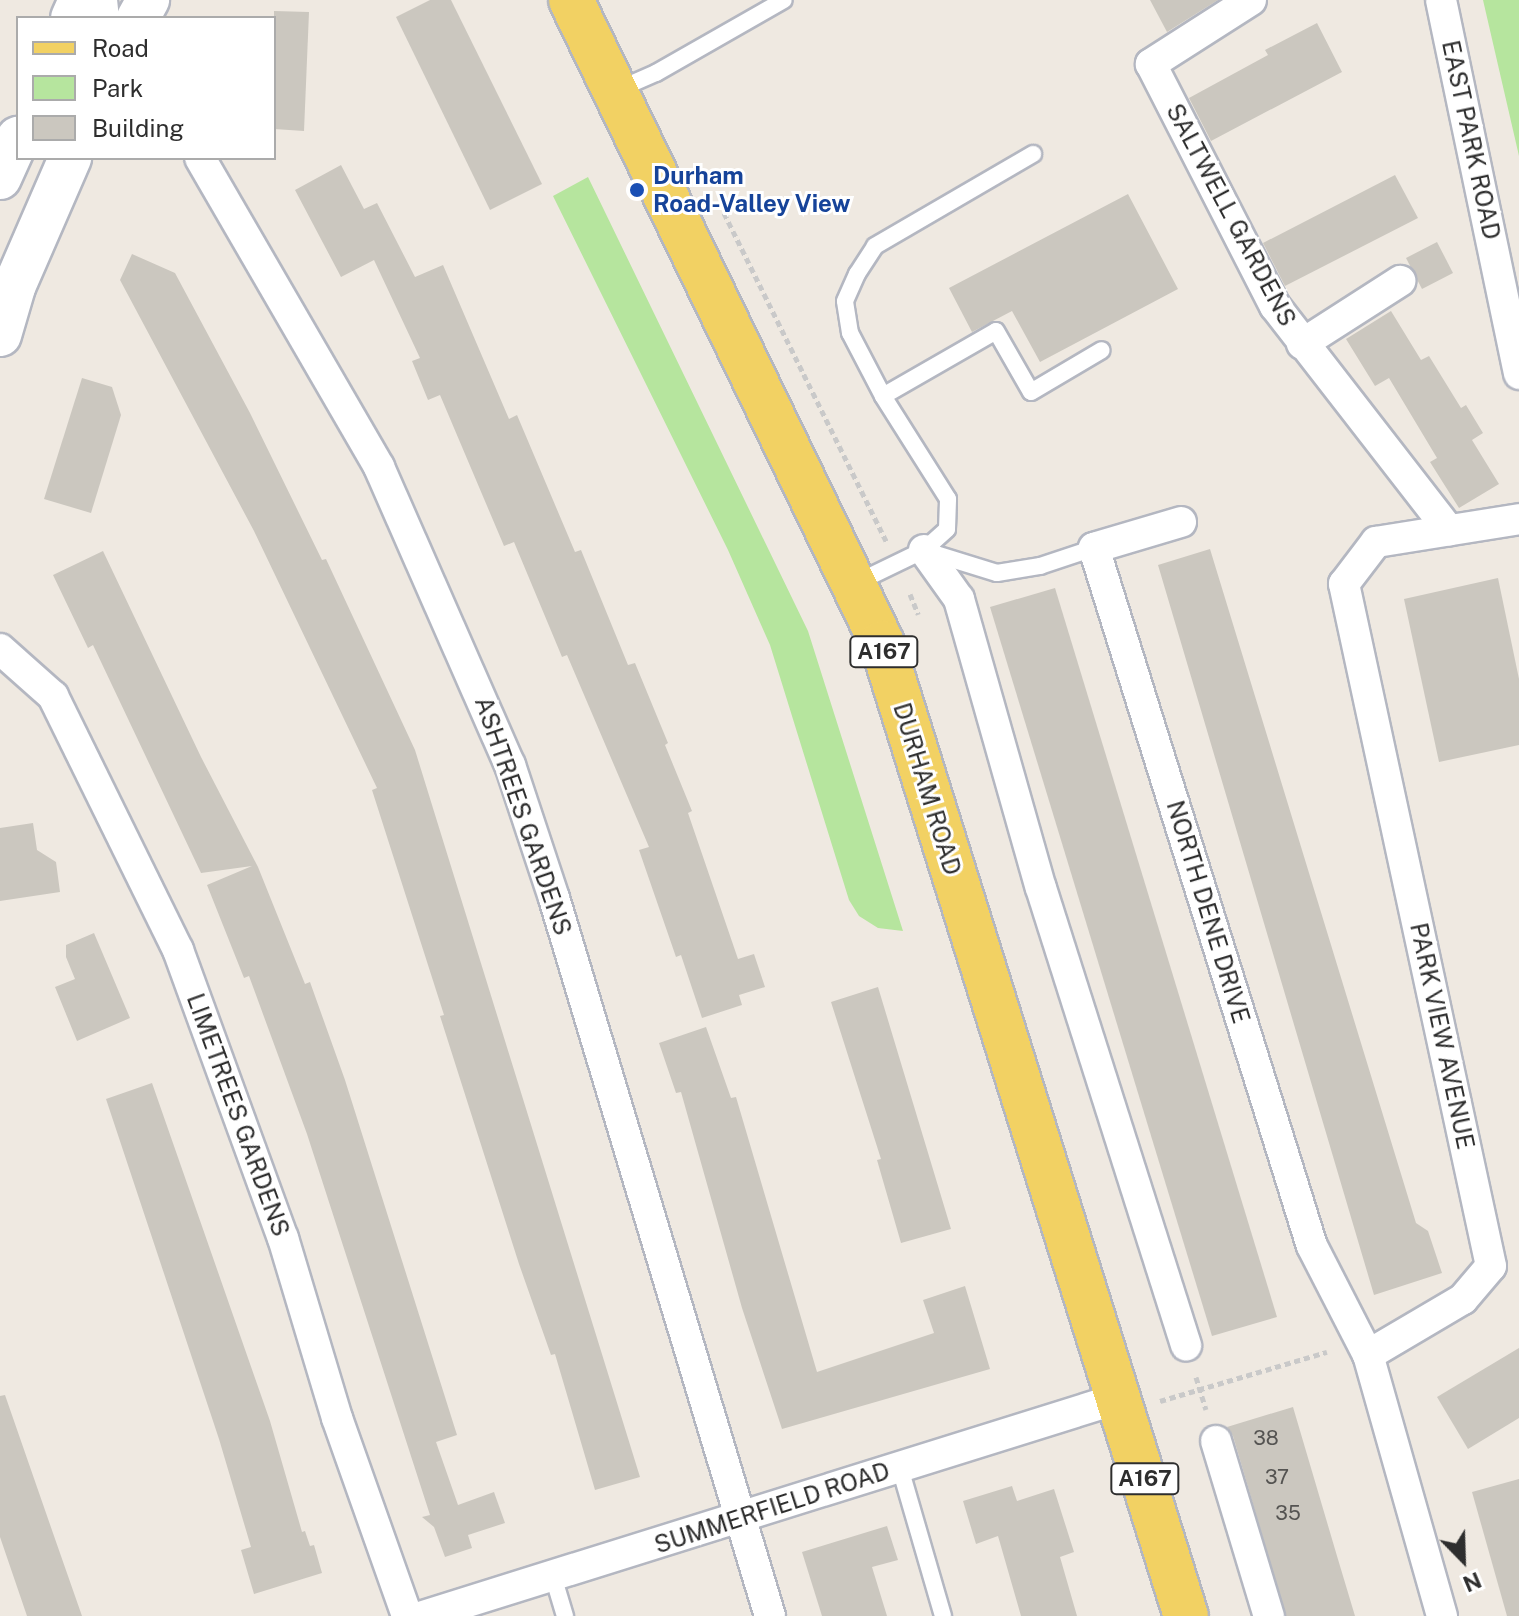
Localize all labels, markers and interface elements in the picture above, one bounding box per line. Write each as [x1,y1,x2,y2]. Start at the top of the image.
legend [16,16,276,160]
text: Road [92,34,149,62]
street label: EAST PARK ROAD [1436,38,1506,242]
text: Park [92,74,143,102]
street label: SALTWELL GARDENS [1160,99,1302,331]
text: Building [92,114,184,142]
place label: Durham Road-Valley View [653,162,851,218]
marker: Durham Road-Valley View [628,181,646,199]
road number: A167 [848,634,920,670]
street label: ASHTREES GARDENS [469,693,577,939]
street label: DURHAM ROAD [887,699,967,879]
street label: NORTH DENE DRIVE [1160,797,1256,1027]
street label: PARK VIEW AVENUE [1404,920,1480,1152]
street label: LIMETREES GARDENS [181,990,295,1240]
house number: 38 [1253,1426,1279,1450]
street label: SUMMERFIELD ROAD [651,1456,893,1560]
road number: A167 [1109,1461,1181,1497]
house number: 37 [1265,1465,1289,1489]
house number: 35 [1275,1501,1301,1525]
north arrow [1423,1520,1503,1600]
text: N [1459,1567,1485,1597]

